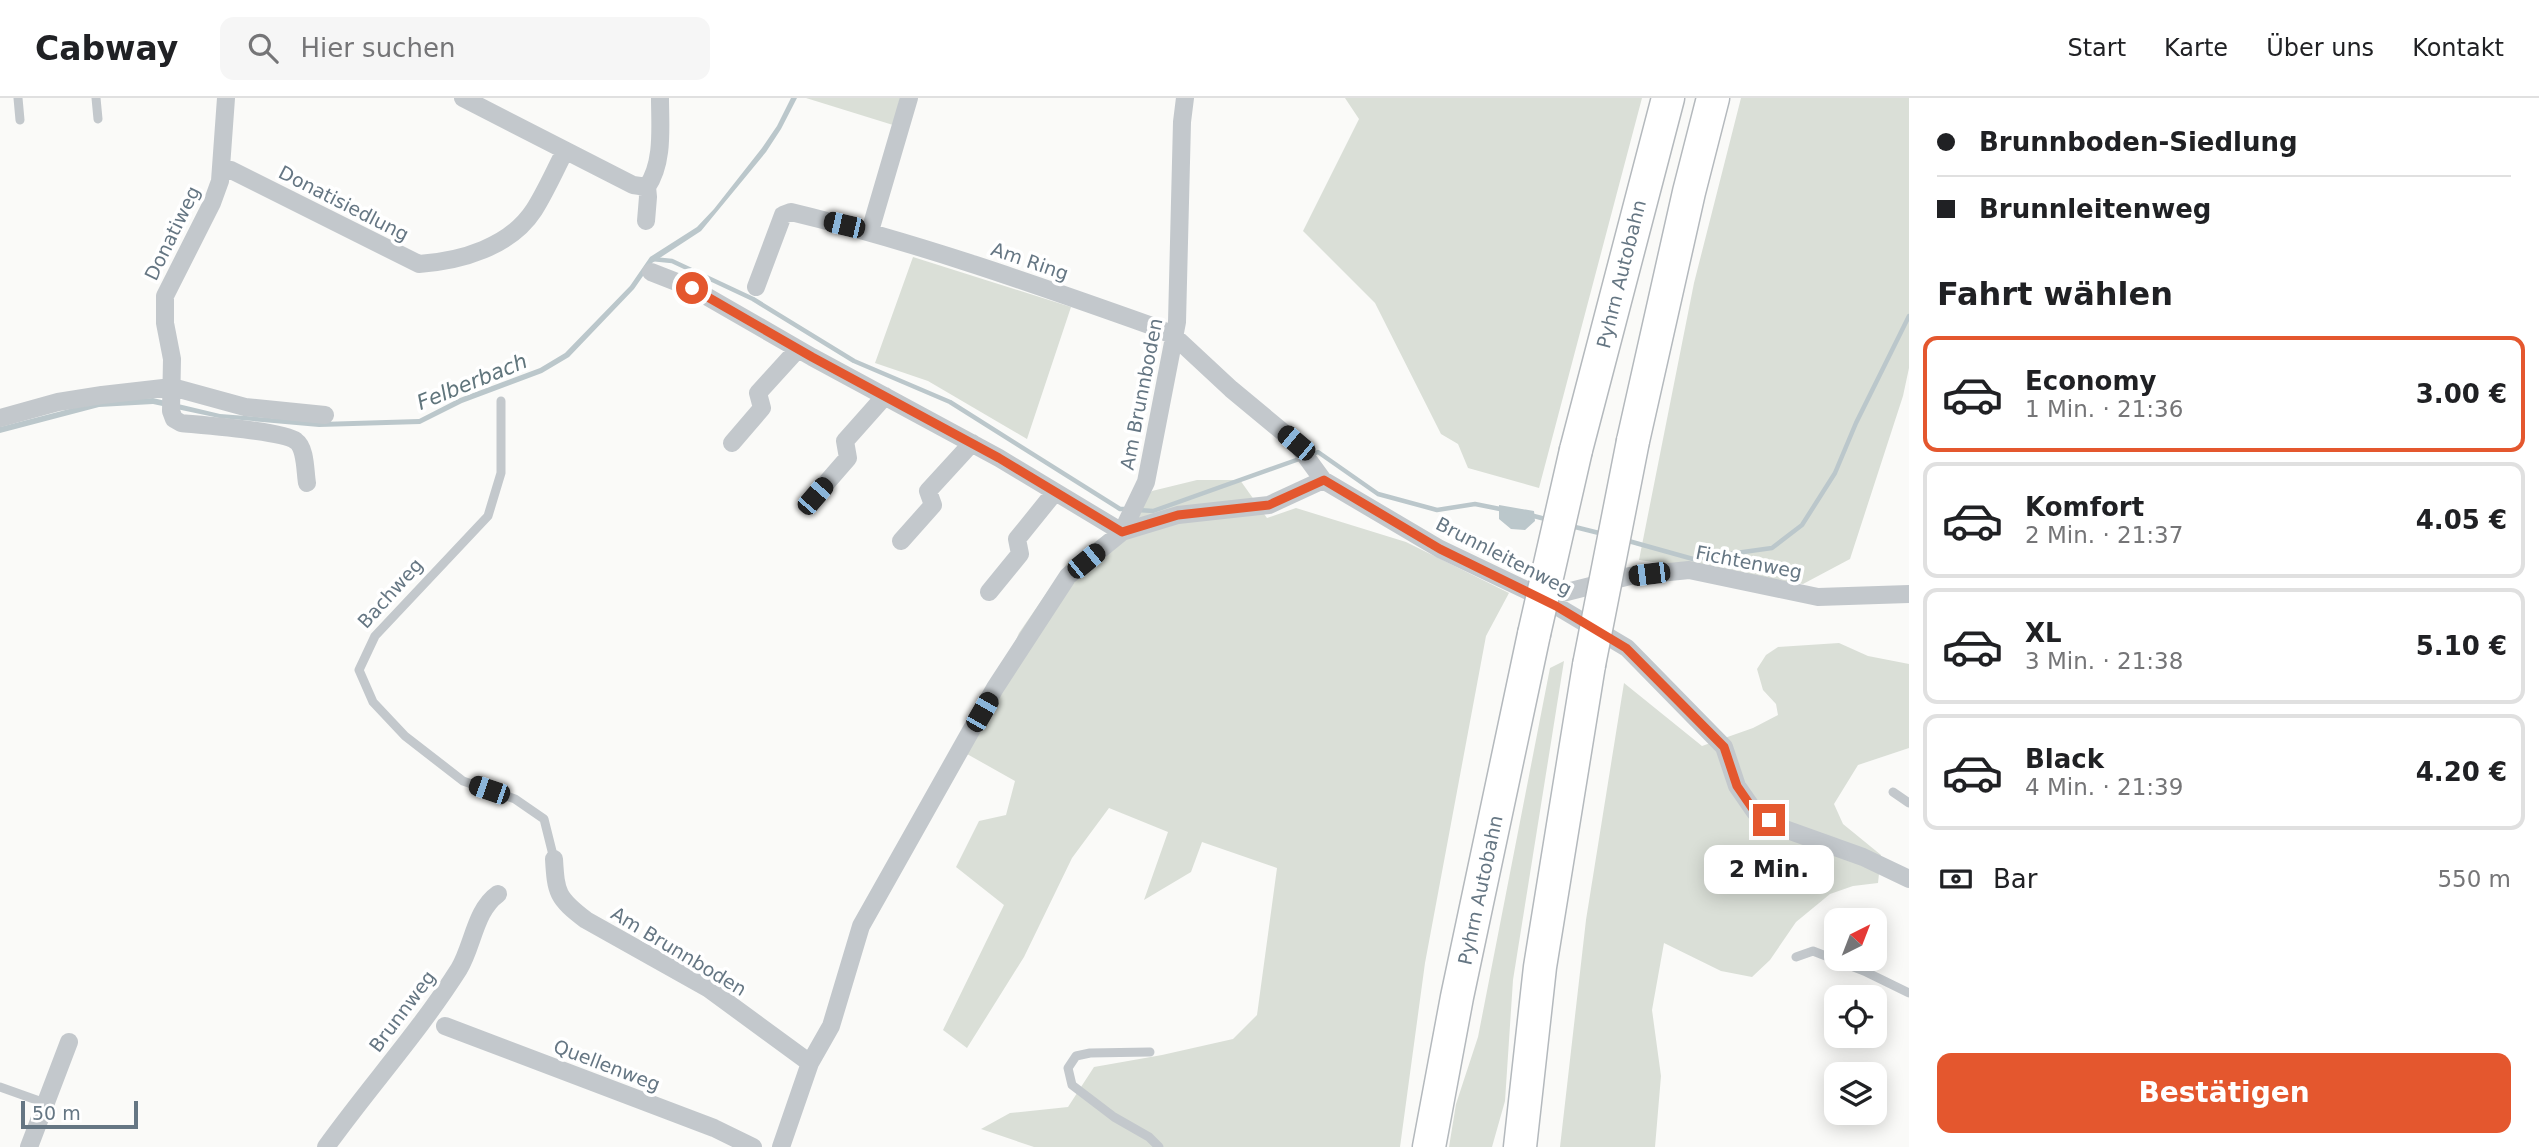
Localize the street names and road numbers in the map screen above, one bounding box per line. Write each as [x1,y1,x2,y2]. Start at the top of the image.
street label: Donatisiedlung [275,161,413,245]
street label: Donatiweg [140,182,204,284]
street label: Pyhrn Autobahn [1592,197,1650,351]
street label: Am Ring [989,238,1071,284]
street label: Am Brunnboden [1116,316,1166,472]
street label: Brunnleitenweg [1432,512,1576,600]
street label: Fichtenweg [1694,541,1804,583]
street label: Bachweg [353,554,427,632]
street label: Pyhrn Autobahn [1453,813,1507,967]
street label: Am Brunnboden [607,902,751,1000]
street label: Brunnweg [364,966,440,1056]
street label: Quellenweg [551,1035,663,1095]

